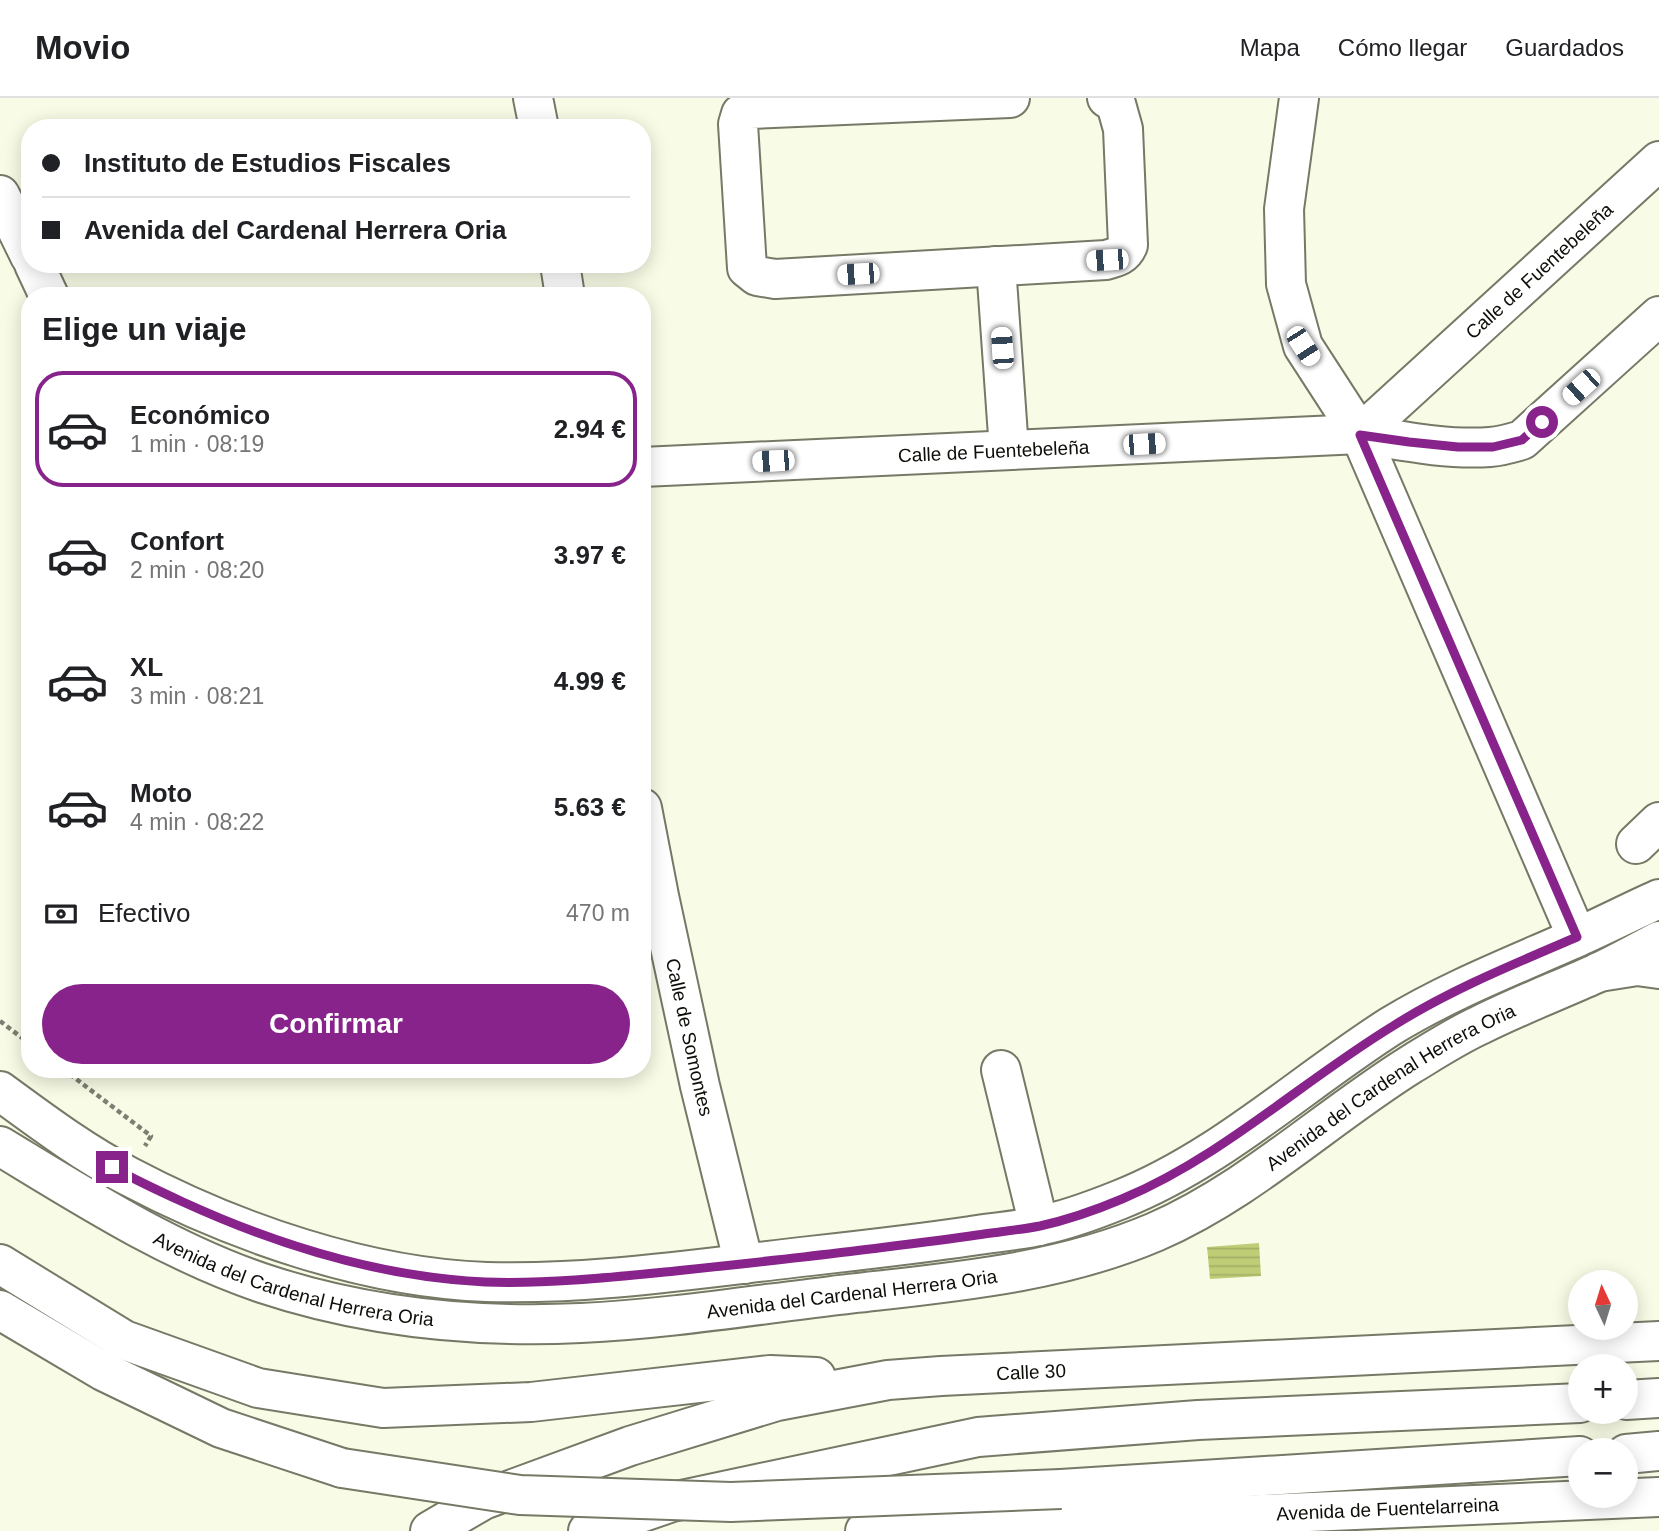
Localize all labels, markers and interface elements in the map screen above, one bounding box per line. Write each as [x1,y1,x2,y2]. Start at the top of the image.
text: Movio [35,29,130,66]
text: Mapa [1240,34,1300,61]
text: Cómo llegar [1338,34,1467,61]
text: Guardados [1505,34,1624,61]
text: Instituto de Estudios Fiscales [84,148,451,178]
street label: Calle de Fuentebeleña [1461,198,1617,343]
text: Avenida del Cardenal Herrera Oria [84,215,506,245]
car [1086,248,1129,272]
car [837,262,880,286]
text: Elige un viaje [42,311,247,347]
car [1283,323,1324,369]
car [991,326,1014,370]
car [1559,365,1604,409]
icon: car [46,398,109,461]
text: Económico [130,400,270,430]
route start [1526,406,1558,438]
text: 2.94 € [554,414,626,444]
text: 1 min · 08:19 [130,431,264,457]
car [1123,432,1166,456]
street label: Calle de Fuentebeleña [898,436,1090,466]
car [752,449,795,473]
icon: car [46,524,109,587]
text: Confort [130,526,224,556]
text: 3.97 € [554,540,626,570]
text: 2 min · 08:20 [130,557,264,583]
icon: car [46,650,109,713]
text: XL [130,652,163,682]
text: 4.99 € [554,666,626,696]
text: 3 min · 08:21 [130,683,264,709]
icon: car [46,776,109,839]
text: Moto [130,778,192,808]
text: 5.63 € [554,792,626,822]
text: 4 min · 08:22 [130,809,264,835]
icon: cash [42,895,80,933]
text: Efectivo [98,898,191,928]
text: 470 m [566,900,630,926]
street label: Calle de Somontes [662,956,717,1118]
button: Confirmar [42,984,630,1064]
street label: Avenida del Cardenal Herrera Oria [1262,999,1519,1174]
route end [96,1151,128,1183]
street label: Avenida del Cardenal Herrera Oria [150,1227,435,1330]
street label: Avenida del Cardenal Herrera Oria [705,1265,999,1322]
north arrow [1568,1270,1638,1340]
map controls [1568,1270,1638,1508]
button: + [1568,1354,1638,1424]
street label: Calle 30 [996,1359,1066,1384]
button: − [1568,1438,1638,1508]
street label: Avenida de Fuentelarreina [1276,1493,1500,1524]

